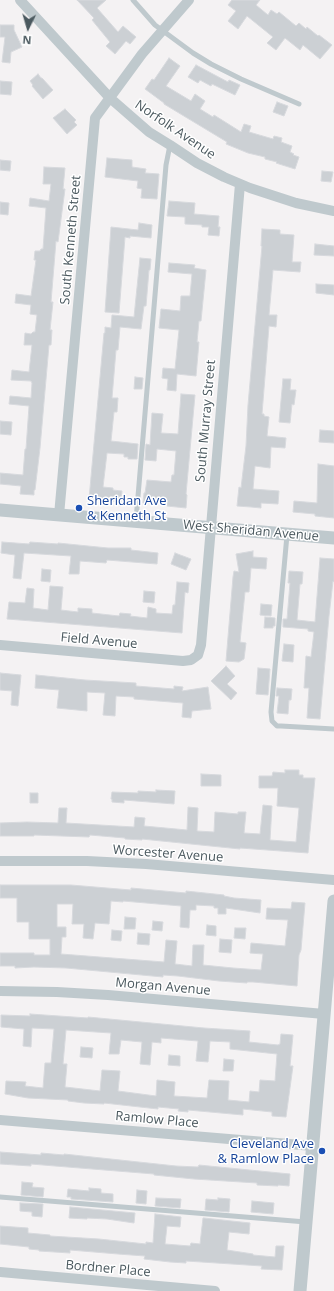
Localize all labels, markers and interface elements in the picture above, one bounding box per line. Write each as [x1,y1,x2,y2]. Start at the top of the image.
north arrow [8,8,48,48]
text: N [22,33,32,48]
street label: Norfolk Avenue [132,97,218,163]
street label: South Kenneth Street [58,175,84,305]
street label: South Murray Street [193,359,219,483]
place label: Sheridan Ave & Kenneth St [87,493,167,524]
marker: Sheridan Ave & Kenneth St [74,503,84,513]
street label: West Sheridan Avenue [182,517,320,545]
street label: Field Avenue [60,630,138,652]
street label: Worcester Avenue [112,842,224,866]
street label: Morgan Avenue [115,975,211,999]
street label: Ramlow Place [115,1109,199,1131]
place label: Cleveland Ave & Ramlow Place [217,1136,314,1167]
marker: Cleveland Ave & Ramlow Place [317,1146,327,1156]
street label: Bordner Place [65,1258,151,1280]

